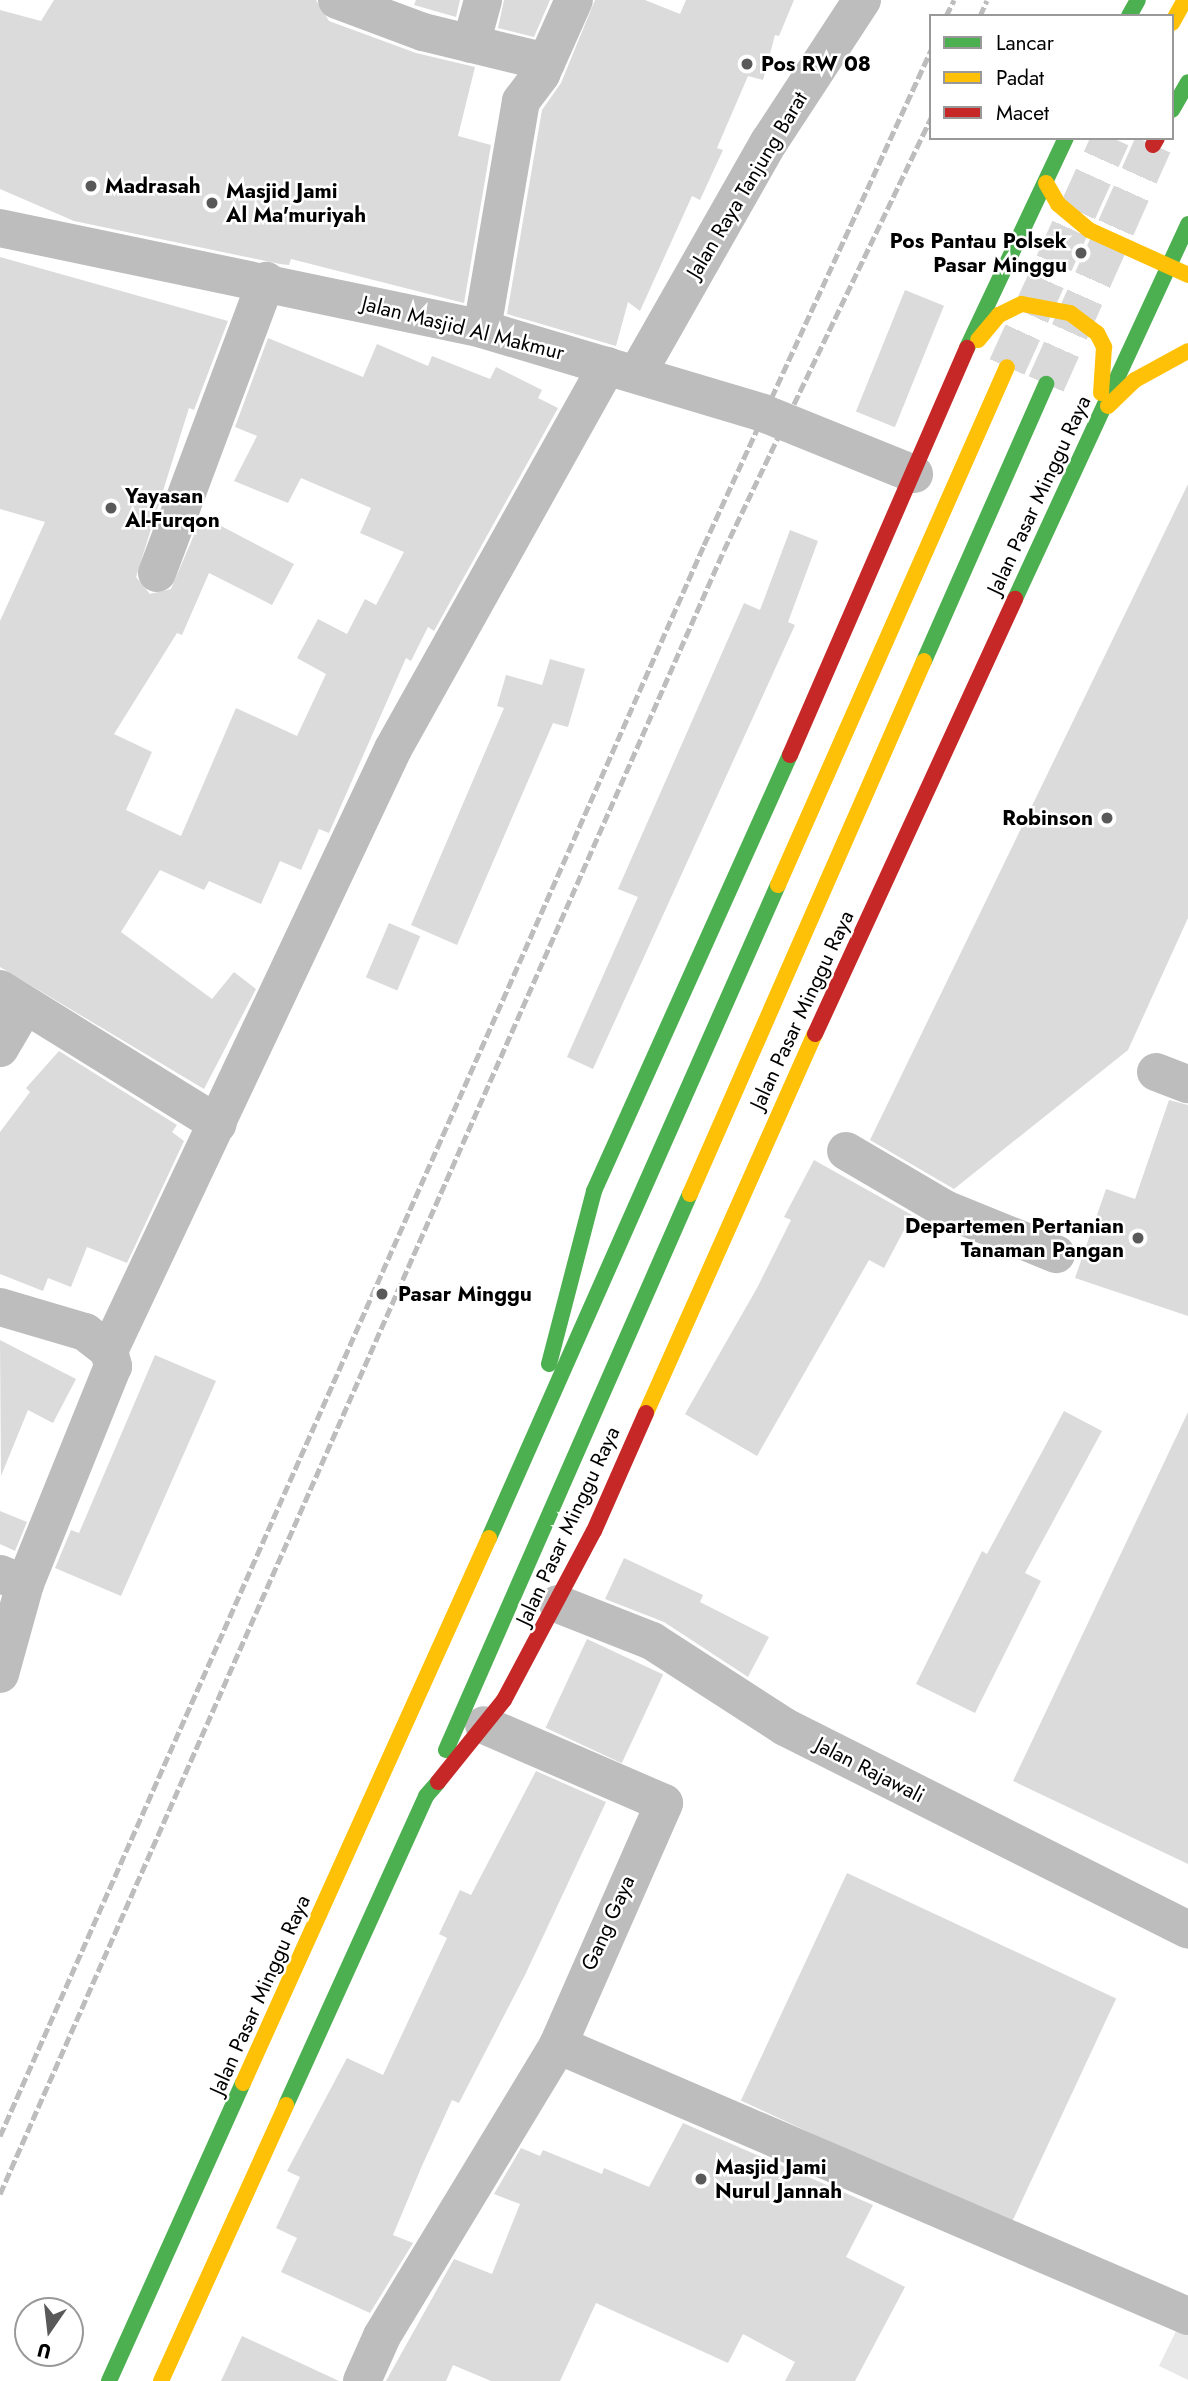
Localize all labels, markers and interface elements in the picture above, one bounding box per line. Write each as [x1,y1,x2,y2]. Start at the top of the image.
legend [929,14,1174,140]
text: Lancar [996,28,1054,58]
place label: Pos RW 08 [761,51,871,77]
marker: Pos RW 08 [739,56,755,72]
text: Padat [996,63,1044,93]
street label: Jalan Raya Tanjung Barat [681,87,813,283]
text: Macet [996,98,1049,128]
place label: Madrasah [105,173,201,199]
marker: Madrasah [83,178,99,194]
place label: Masjid Jami Al Ma'muriyah [226,178,366,228]
marker: Masjid Jami Al Ma'muriyah [204,195,220,211]
place label: Pos Pantau Polsek Pasar Minggu [890,228,1067,278]
marker: Pos Pantau Polsek Pasar Minggu [1073,245,1089,261]
street label: Jalan Masjid Al Makmur [359,291,567,365]
street label: Jalan Pasar Minggu Raya [982,392,1096,598]
place label: Yayasan Al-Furqon [125,483,220,533]
marker: Yayasan Al-Furqon [103,500,119,516]
place label: Robinson [1002,805,1093,831]
marker: Robinson [1099,810,1115,826]
street label: Jalan Pasar Minggu Raya [745,907,859,1113]
place label: Departemen Pertanian Tanaman Pangan [905,1213,1124,1263]
marker: Departemen Pertanian Tanaman Pangan [1130,1230,1146,1246]
place label: Pasar Minggu [398,1281,532,1307]
marker: Pasar Minggu [372,1284,392,1304]
street label: Jalan Pasar Minggu Raya [511,1423,625,1629]
street label: Jalan Rajawali [811,1732,929,1808]
street label: Gang Gaya [576,1872,640,1974]
street label: Jalan Pasar Minggu Raya [205,1891,315,2099]
place label: Masjid Jami Nurul Jannah [715,2154,842,2204]
marker: Masjid Jami Nurul Jannah [693,2171,709,2187]
north arrow [14,2297,84,2367]
text: U [35,2336,54,2366]

